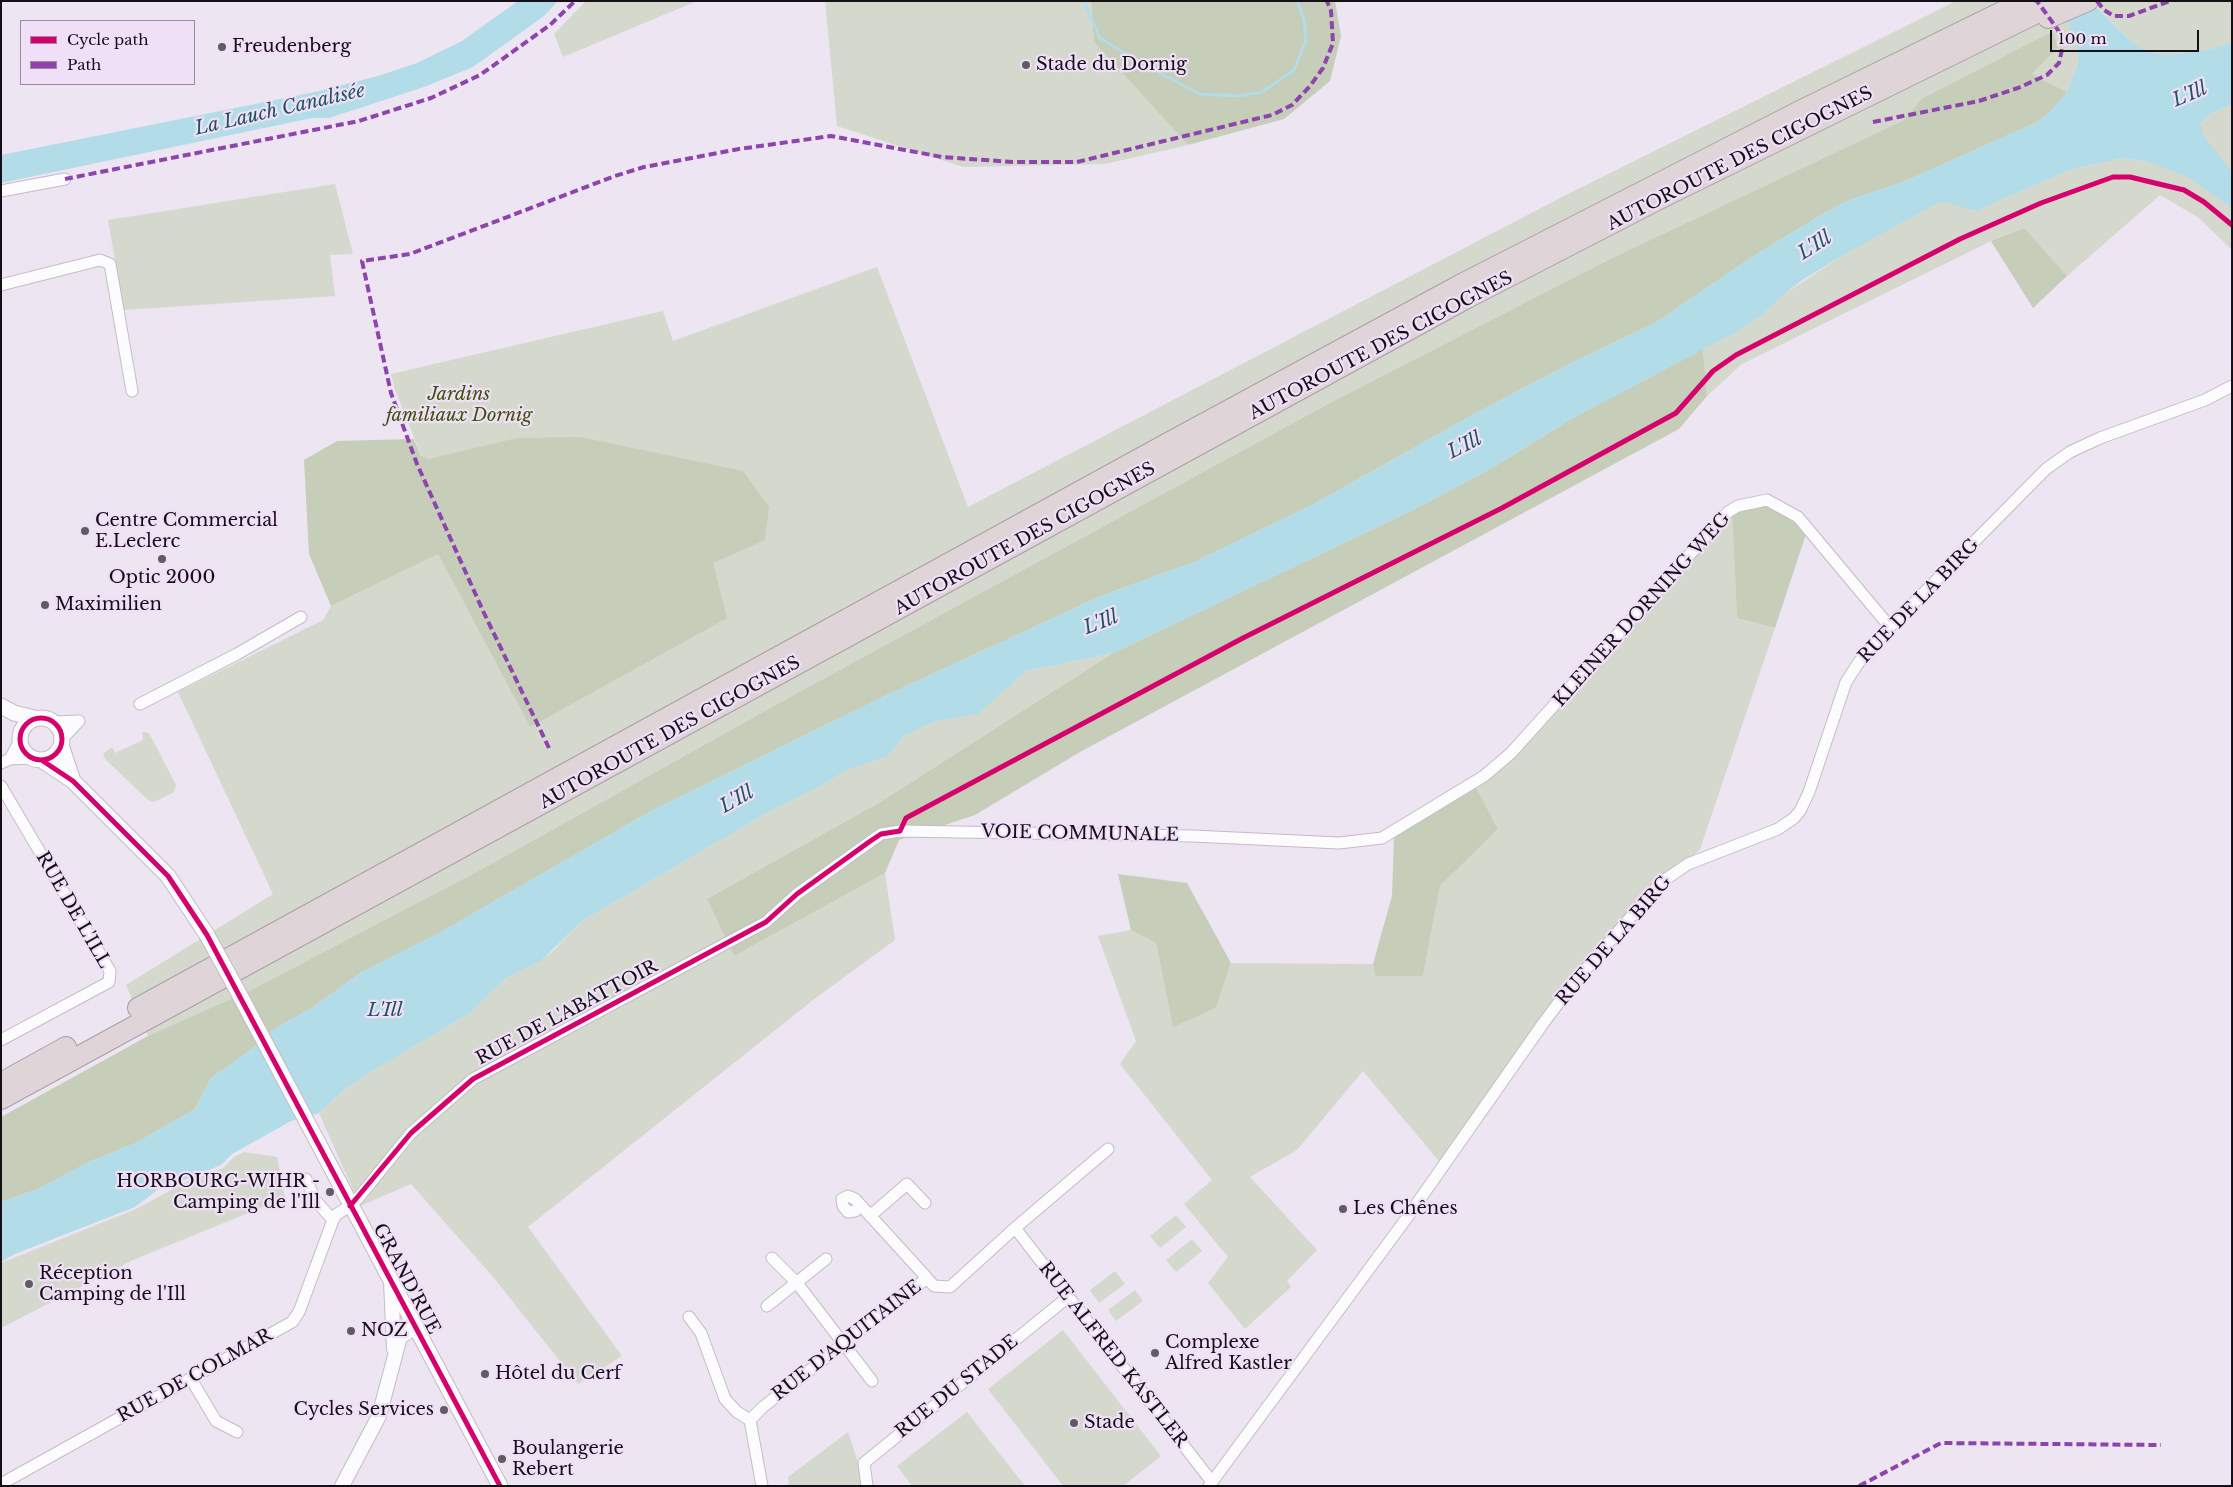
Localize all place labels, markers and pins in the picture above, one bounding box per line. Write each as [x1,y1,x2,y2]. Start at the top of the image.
place label: Freudenberg [232,36,351,58]
marker: Freudenberg [216,41,228,53]
place label: Stade du Dornig [1036,54,1187,76]
marker: Stade du Dornig [1020,59,1032,71]
place label: Centre Commercial E.Leclerc [95,510,278,552]
marker: Centre Commercial E.Leclerc [79,525,91,537]
marker: Optic 2000 [156,553,168,565]
place label: Optic 2000 [109,567,215,589]
place label: Maximilien [55,594,162,616]
marker: Maximilien [39,599,51,611]
place label: HORBOURG-WIHR - Camping de l'Ill [116,1171,320,1214]
marker: HORBOURG-WIHR - Camping de l'Ill [324,1186,336,1198]
place label: Les Chênes [1353,1198,1458,1220]
marker: Les Chênes [1337,1203,1349,1215]
place label: Réception Camping de l'Ill [39,1263,186,1306]
marker: Réception Camping de l'Ill [23,1278,35,1290]
place label: NOZ [361,1320,408,1342]
marker: NOZ [345,1325,357,1337]
place label: Complexe Alfred Kastler [1165,1332,1292,1375]
marker: Complexe Alfred Kastler [1149,1347,1161,1359]
place label: Hôtel du Cerf [495,1363,621,1385]
marker: Hôtel du Cerf [479,1368,491,1380]
place label: Cycles Services [294,1399,434,1421]
marker: Cycles Services [438,1404,450,1416]
place label: Stade [1084,1412,1135,1434]
marker: Stade [1068,1417,1080,1429]
place label: Boulangerie Rebert [512,1438,624,1480]
marker: Boulangerie Rebert [496,1453,508,1465]

